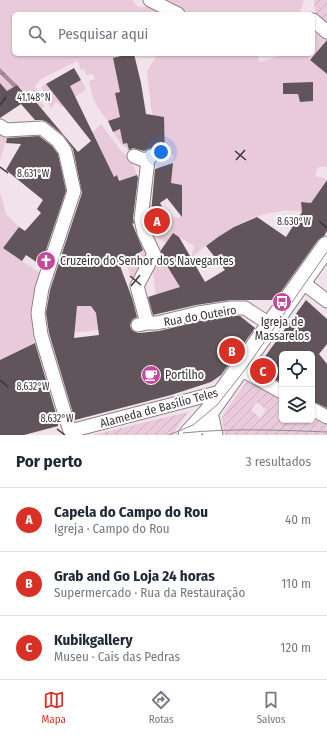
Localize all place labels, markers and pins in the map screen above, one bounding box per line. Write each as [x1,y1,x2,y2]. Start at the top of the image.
pin: A [144,206,170,236]
church icon: Cruzeiro do Senhor dos Navegantes [35,250,57,272]
place label: Cruzeiro do Senhor dos Navegantes [60,254,234,268]
bus stop icon: Igreja de Massarelos [271,291,293,313]
place label: Igreja de Massarelos [255,315,309,343]
pin: B [219,336,245,366]
pin: C [250,356,276,386]
cafe icon: Portilho [140,364,162,386]
place label: Portilho [165,368,204,382]

